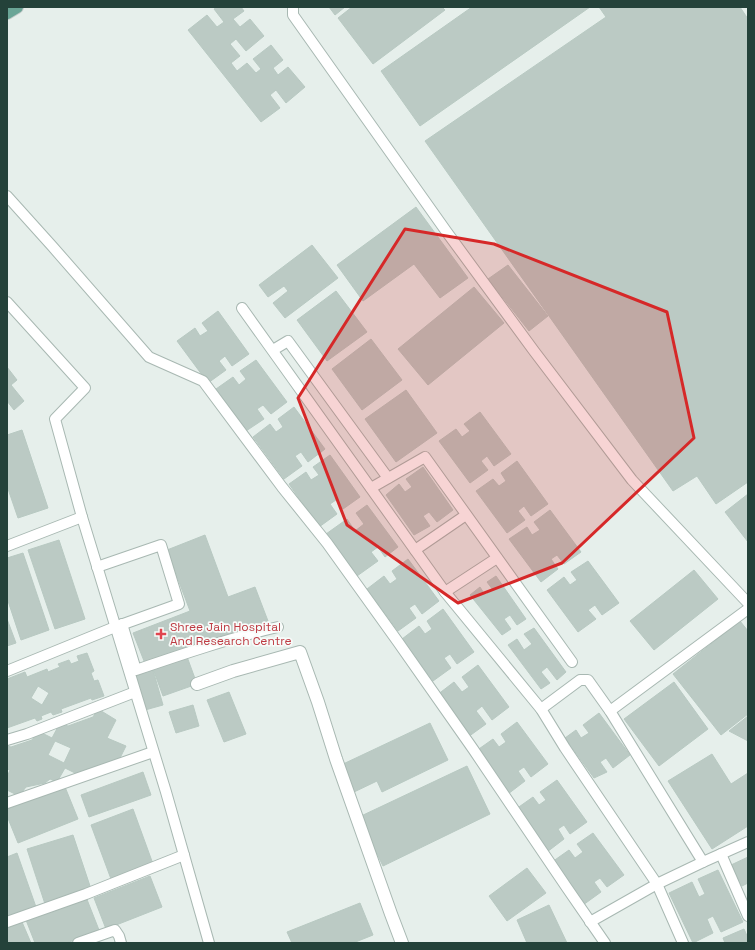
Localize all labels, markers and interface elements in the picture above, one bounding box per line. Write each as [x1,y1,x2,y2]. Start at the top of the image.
place label: Shree Jain Hospital And Research Centre [170,619,292,649]
marker: Shree Jain Hospital And Research Centre [155,628,167,640]

